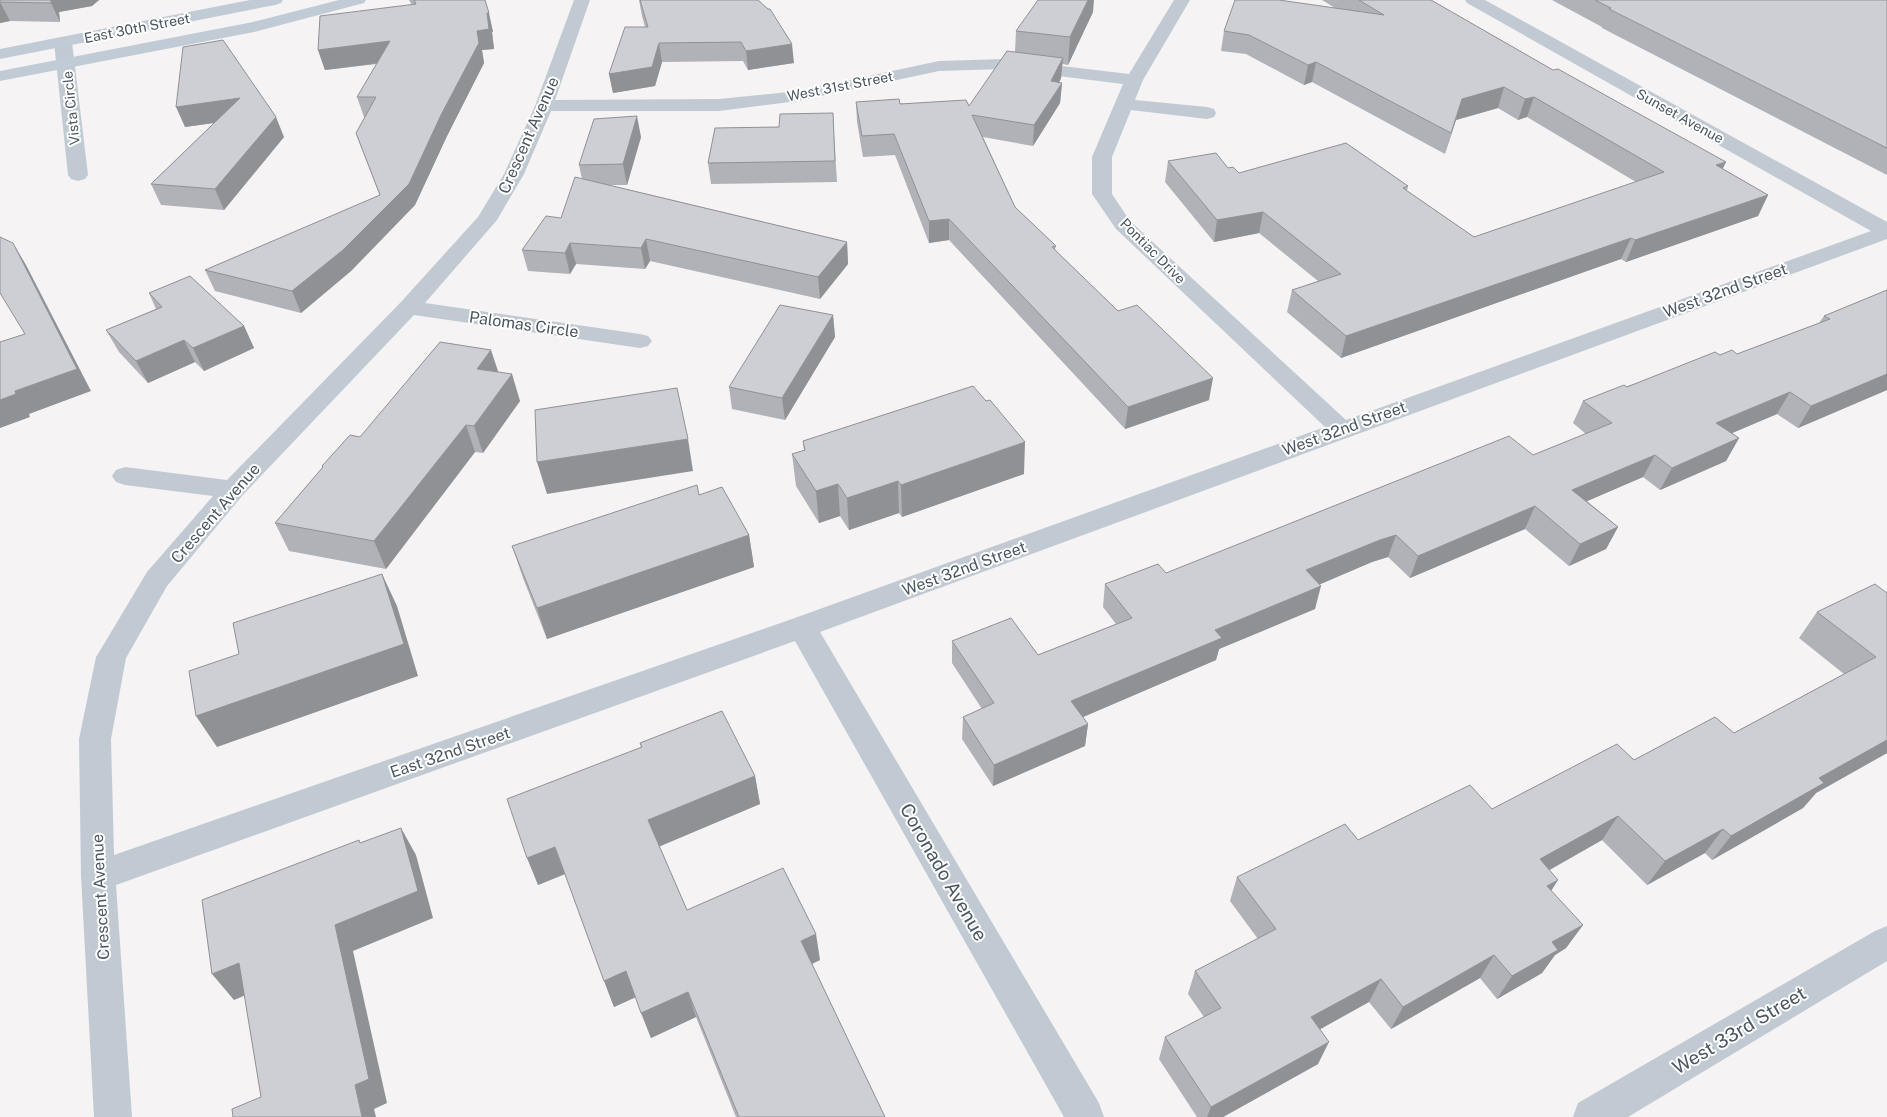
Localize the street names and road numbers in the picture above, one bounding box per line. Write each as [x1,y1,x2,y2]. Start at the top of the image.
street label: East 30th Street [83,10,191,46]
street label: West 31st Street [786,68,894,104]
street label: Vista Circle [59,70,83,146]
street label: Crescent Avenue [494,74,563,197]
street label: Sunset Avenue [1634,85,1726,147]
street label: Pontiac Drive [1117,215,1189,287]
street label: West 32nd Street [1661,259,1790,322]
street label: Palomas Circle [468,307,580,342]
street label: West 32nd Street [1280,397,1409,460]
street label: Crescent Avenue [167,460,264,567]
street label: West 32nd Street [900,537,1029,600]
street label: East 32nd Street [388,723,513,782]
street label: Coronado Avenue [896,799,992,945]
street label: Crescent Avenue [88,834,113,960]
street label: West 33rd Street [1668,981,1810,1079]

